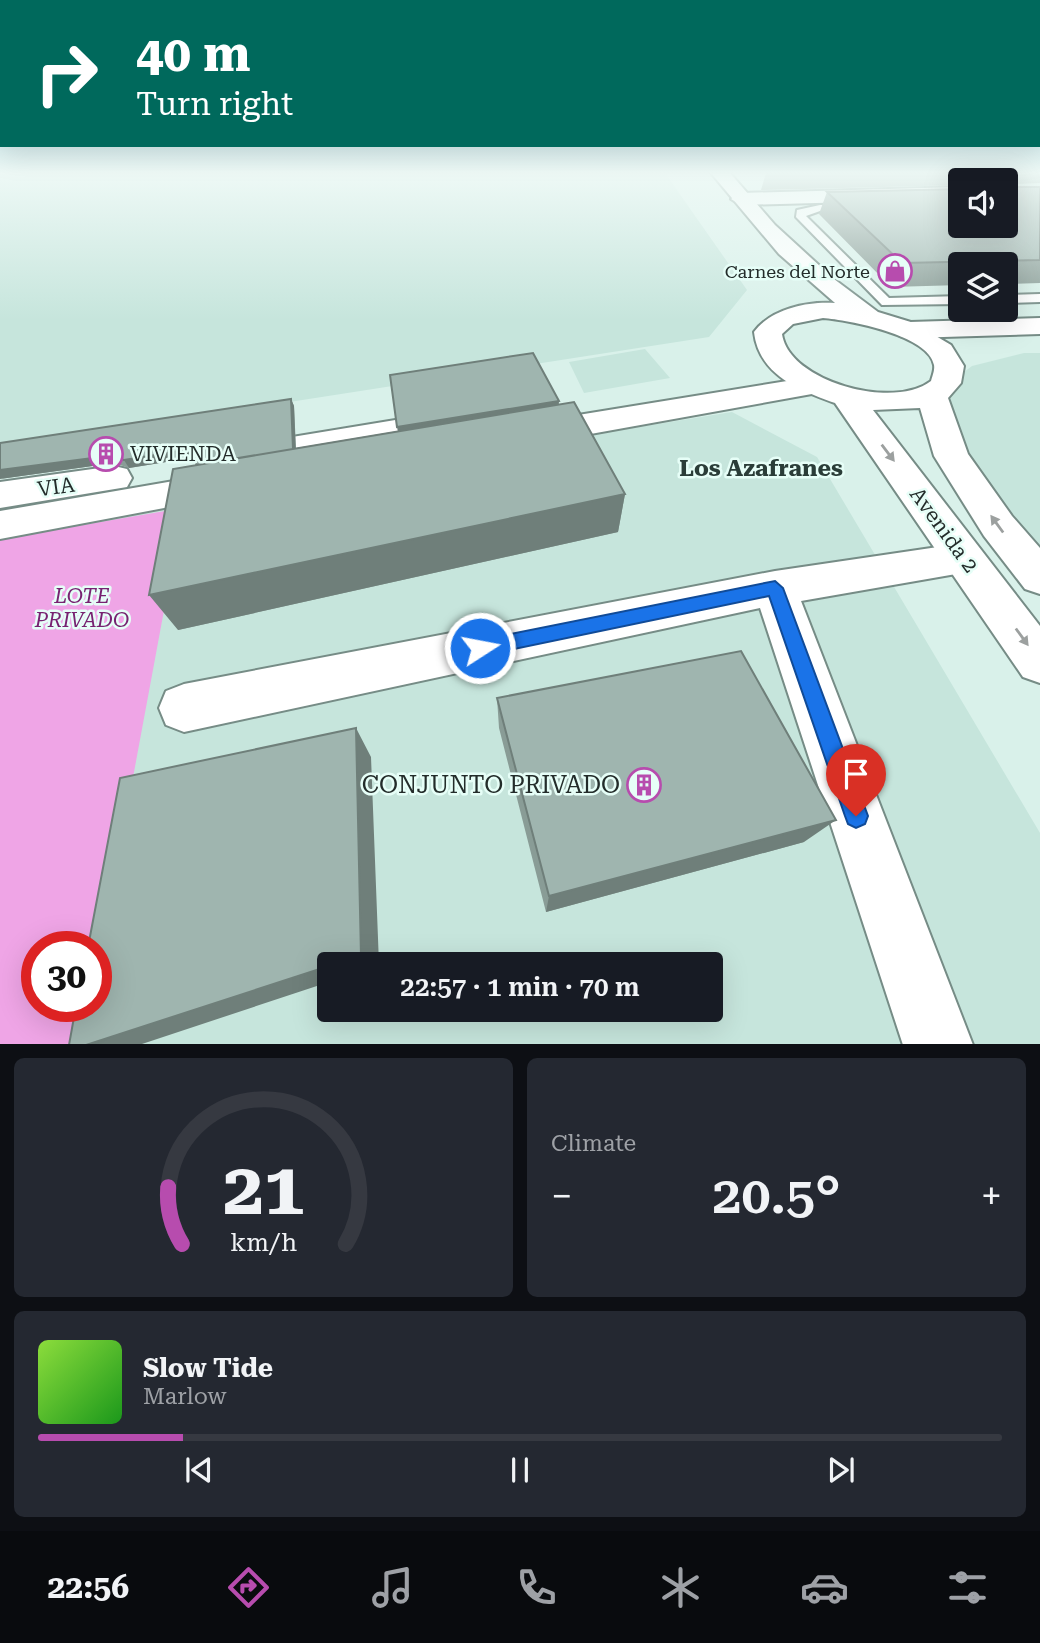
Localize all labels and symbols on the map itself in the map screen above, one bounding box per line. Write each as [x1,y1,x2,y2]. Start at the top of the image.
shop icon: Carnes del Norte [876,252,914,290]
place label: Carnes del Norte [725,261,870,282]
building icon: VIVIENDA [87,435,125,473]
place label: VIVIENDA [130,442,236,466]
one-way arrow [880,443,895,461]
district label: Los Azafranes [679,455,843,482]
street label: VIA [36,472,76,501]
street label: Avenida 2 [905,483,983,577]
one-way arrow [990,515,1004,533]
park label: LOTE PRIVADO [34,584,129,632]
position arrow [443,611,517,685]
one-way arrow [1014,627,1029,645]
pin [826,744,886,816]
building icon: CONJUNTO PRIVADO [625,766,663,804]
place label: CONJUNTO PRIVADO [362,771,620,799]
speed limit sign: 30 [21,931,112,1022]

